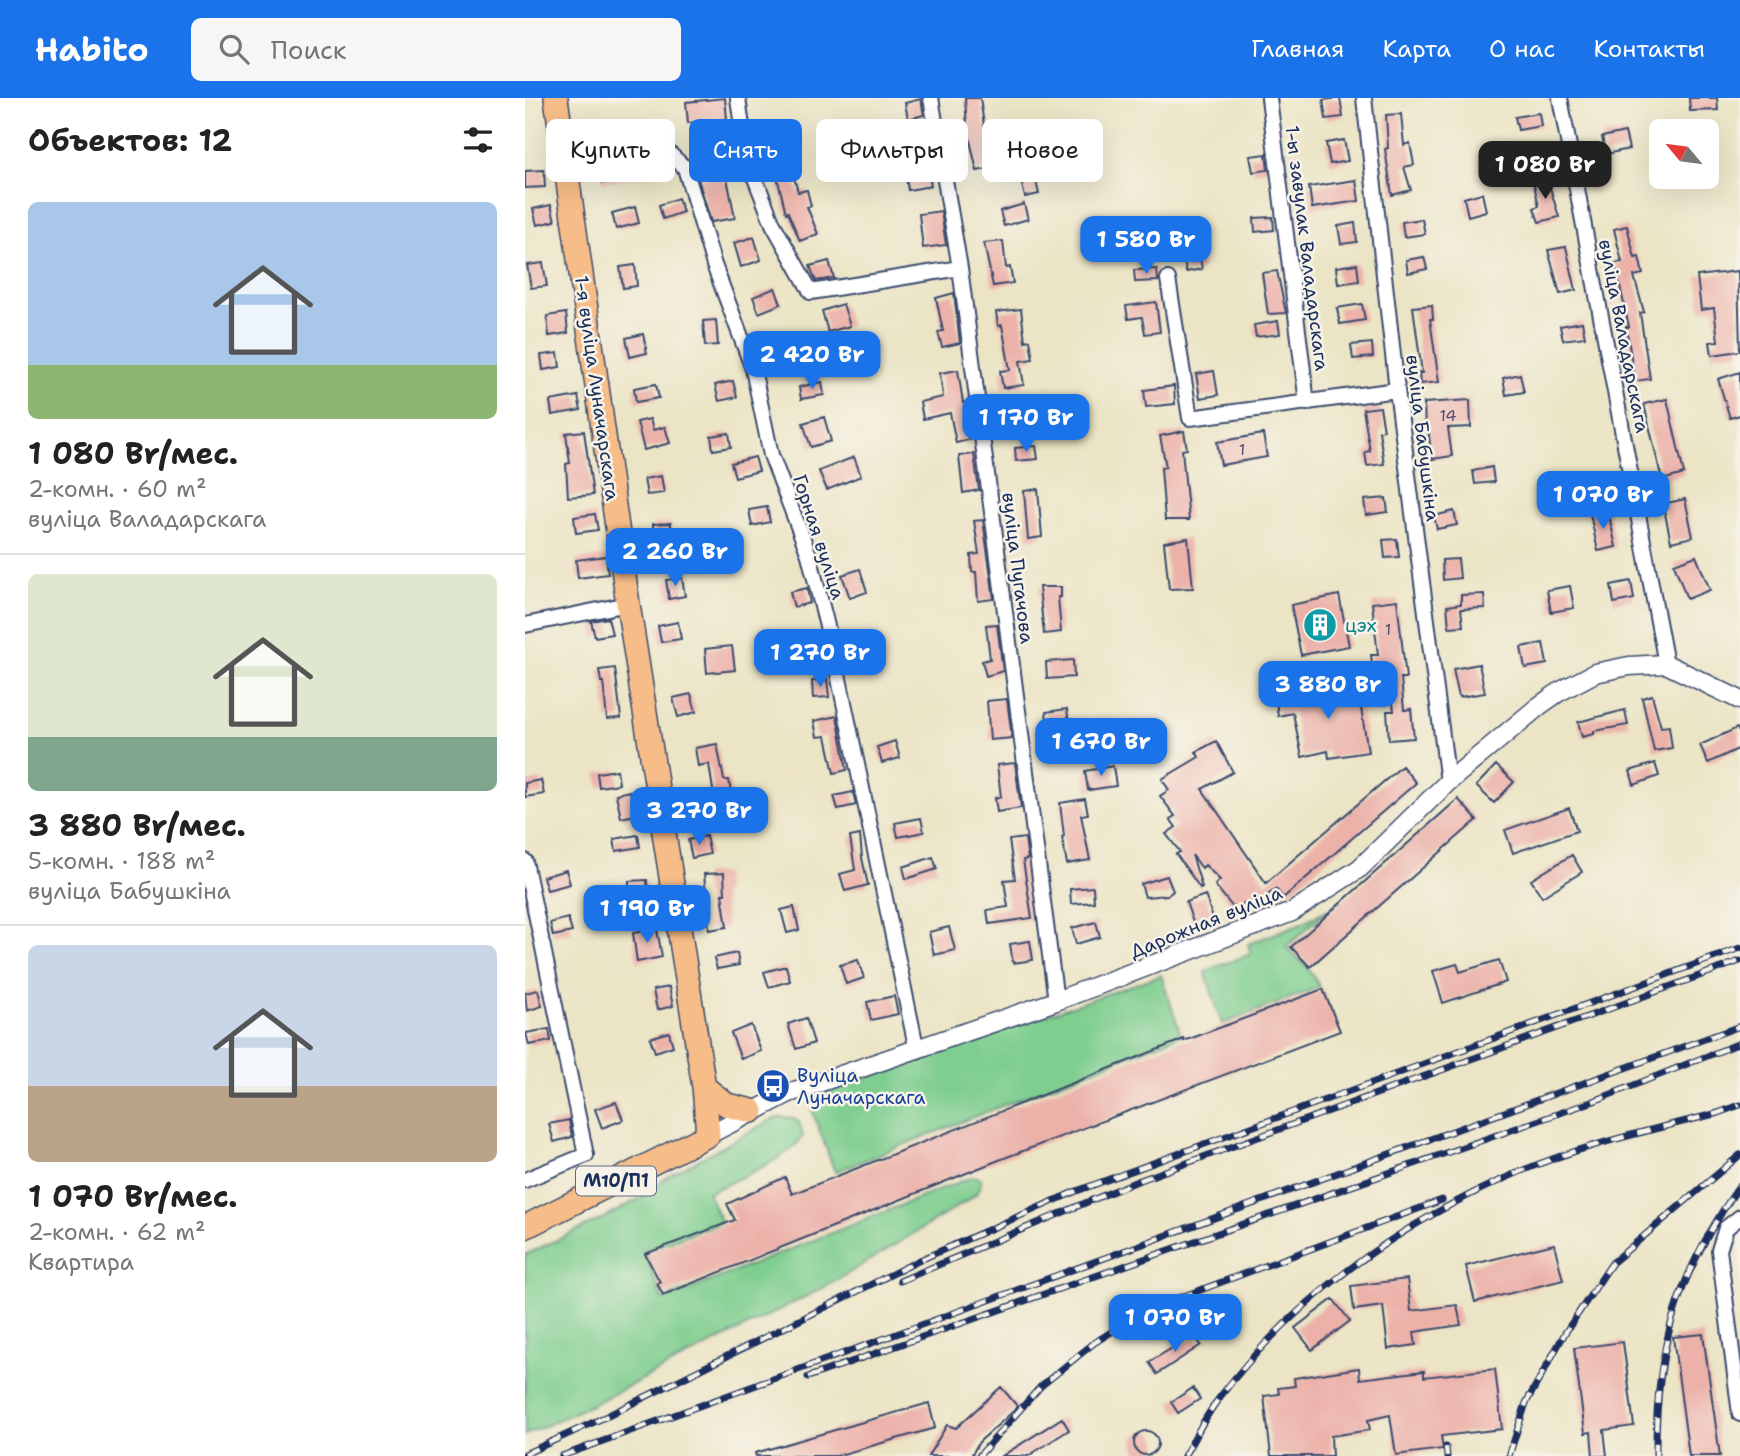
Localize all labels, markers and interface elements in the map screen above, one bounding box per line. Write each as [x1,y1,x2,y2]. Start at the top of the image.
search box [191,18,681,81]
text: Habito [35,27,149,72]
icon: search [215,30,253,68]
text: Поиск [271,32,347,67]
text: Главная [1251,33,1344,65]
text: Карта [1382,33,1451,65]
text: О нас [1489,33,1555,65]
text: Контакты [1593,33,1705,65]
chip: Купить [546,119,675,182]
chip: Снять [689,119,802,182]
chip: Фильтры [816,119,968,182]
chip: Новое [982,119,1103,182]
north arrow [1649,119,1719,189]
map controls [1649,119,1719,189]
text: Объектов: 12 [28,120,232,161]
icon: filters [459,121,497,159]
street label: 1-ы завулак Валадарскага [1280,124,1334,372]
pin: 1 080 Br [1473,141,1617,201]
text: 1 080 Br [1494,149,1596,179]
pin: 1 580 Br [1074,216,1218,276]
text: 1 580 Br [1096,224,1196,254]
street label: вуліца Валадарскага [1593,237,1655,435]
icon: home [200,247,326,373]
street label: 1-я вуліца Луначарскага [569,274,625,502]
pin: 2 420 Br [740,331,884,391]
text: 2 420 Br [759,339,865,369]
street label: вуліца Бабушкіна [1400,353,1446,523]
pin: 1 170 Br [954,394,1098,454]
text: 1 170 Br [978,402,1074,432]
house number: 14 [1439,405,1457,426]
text: 1 080 Br/мес. [28,433,238,474]
house number: 1 [1239,439,1245,460]
street label: Горная вуліца [787,471,851,603]
pin: 1 070 Br [1531,472,1675,531]
text: 2-комн. · 60 m² [28,474,206,504]
text: 1 070 Br [1553,479,1653,509]
street label: вуліца Пугачова [996,491,1040,645]
text: вуліца Валадарскага [28,504,266,534]
pin: 2 260 Br [603,528,747,588]
text: 2 260 Br [622,536,728,566]
building icon: цэх [1301,606,1339,644]
place label: цэх [1345,613,1377,638]
icon: home [200,619,326,745]
house number: 1 [1385,619,1391,640]
pin: 1 270 Br [748,630,892,689]
text: 1 270 Br [770,637,870,667]
pin: 3 880 Br [1256,662,1400,721]
text: 3 880 Br [1275,669,1381,699]
pin: 1 670 Br [1029,718,1173,778]
text: 1 670 Br [1051,726,1151,756]
pin: 3 270 Br [627,788,771,847]
text: 3 270 Br [646,795,752,825]
text: 3 880 Br/мес. [28,805,246,846]
text: 5-комн. · 188 m² [28,846,215,876]
text: вуліца Бабушкіна [28,876,231,906]
street label: Дарожная вуліца [1126,880,1286,964]
pin: 1 190 Br [575,886,719,945]
text: 1 190 Br [599,893,695,923]
icon: home [200,990,326,1116]
place label: Вуліца Луначарскага [797,1063,925,1110]
bus stop icon: Вуліца Луначарскага [754,1067,792,1105]
road number: М10/П1 [576,1166,656,1196]
text: 1 070 Br/мес. [28,1176,237,1217]
text: 2-комн. · 62 m² [28,1217,206,1247]
text: Квартира [28,1247,134,1277]
pin: 1 070 Br [1103,1294,1247,1354]
text: 1 070 Br [1125,1302,1225,1332]

